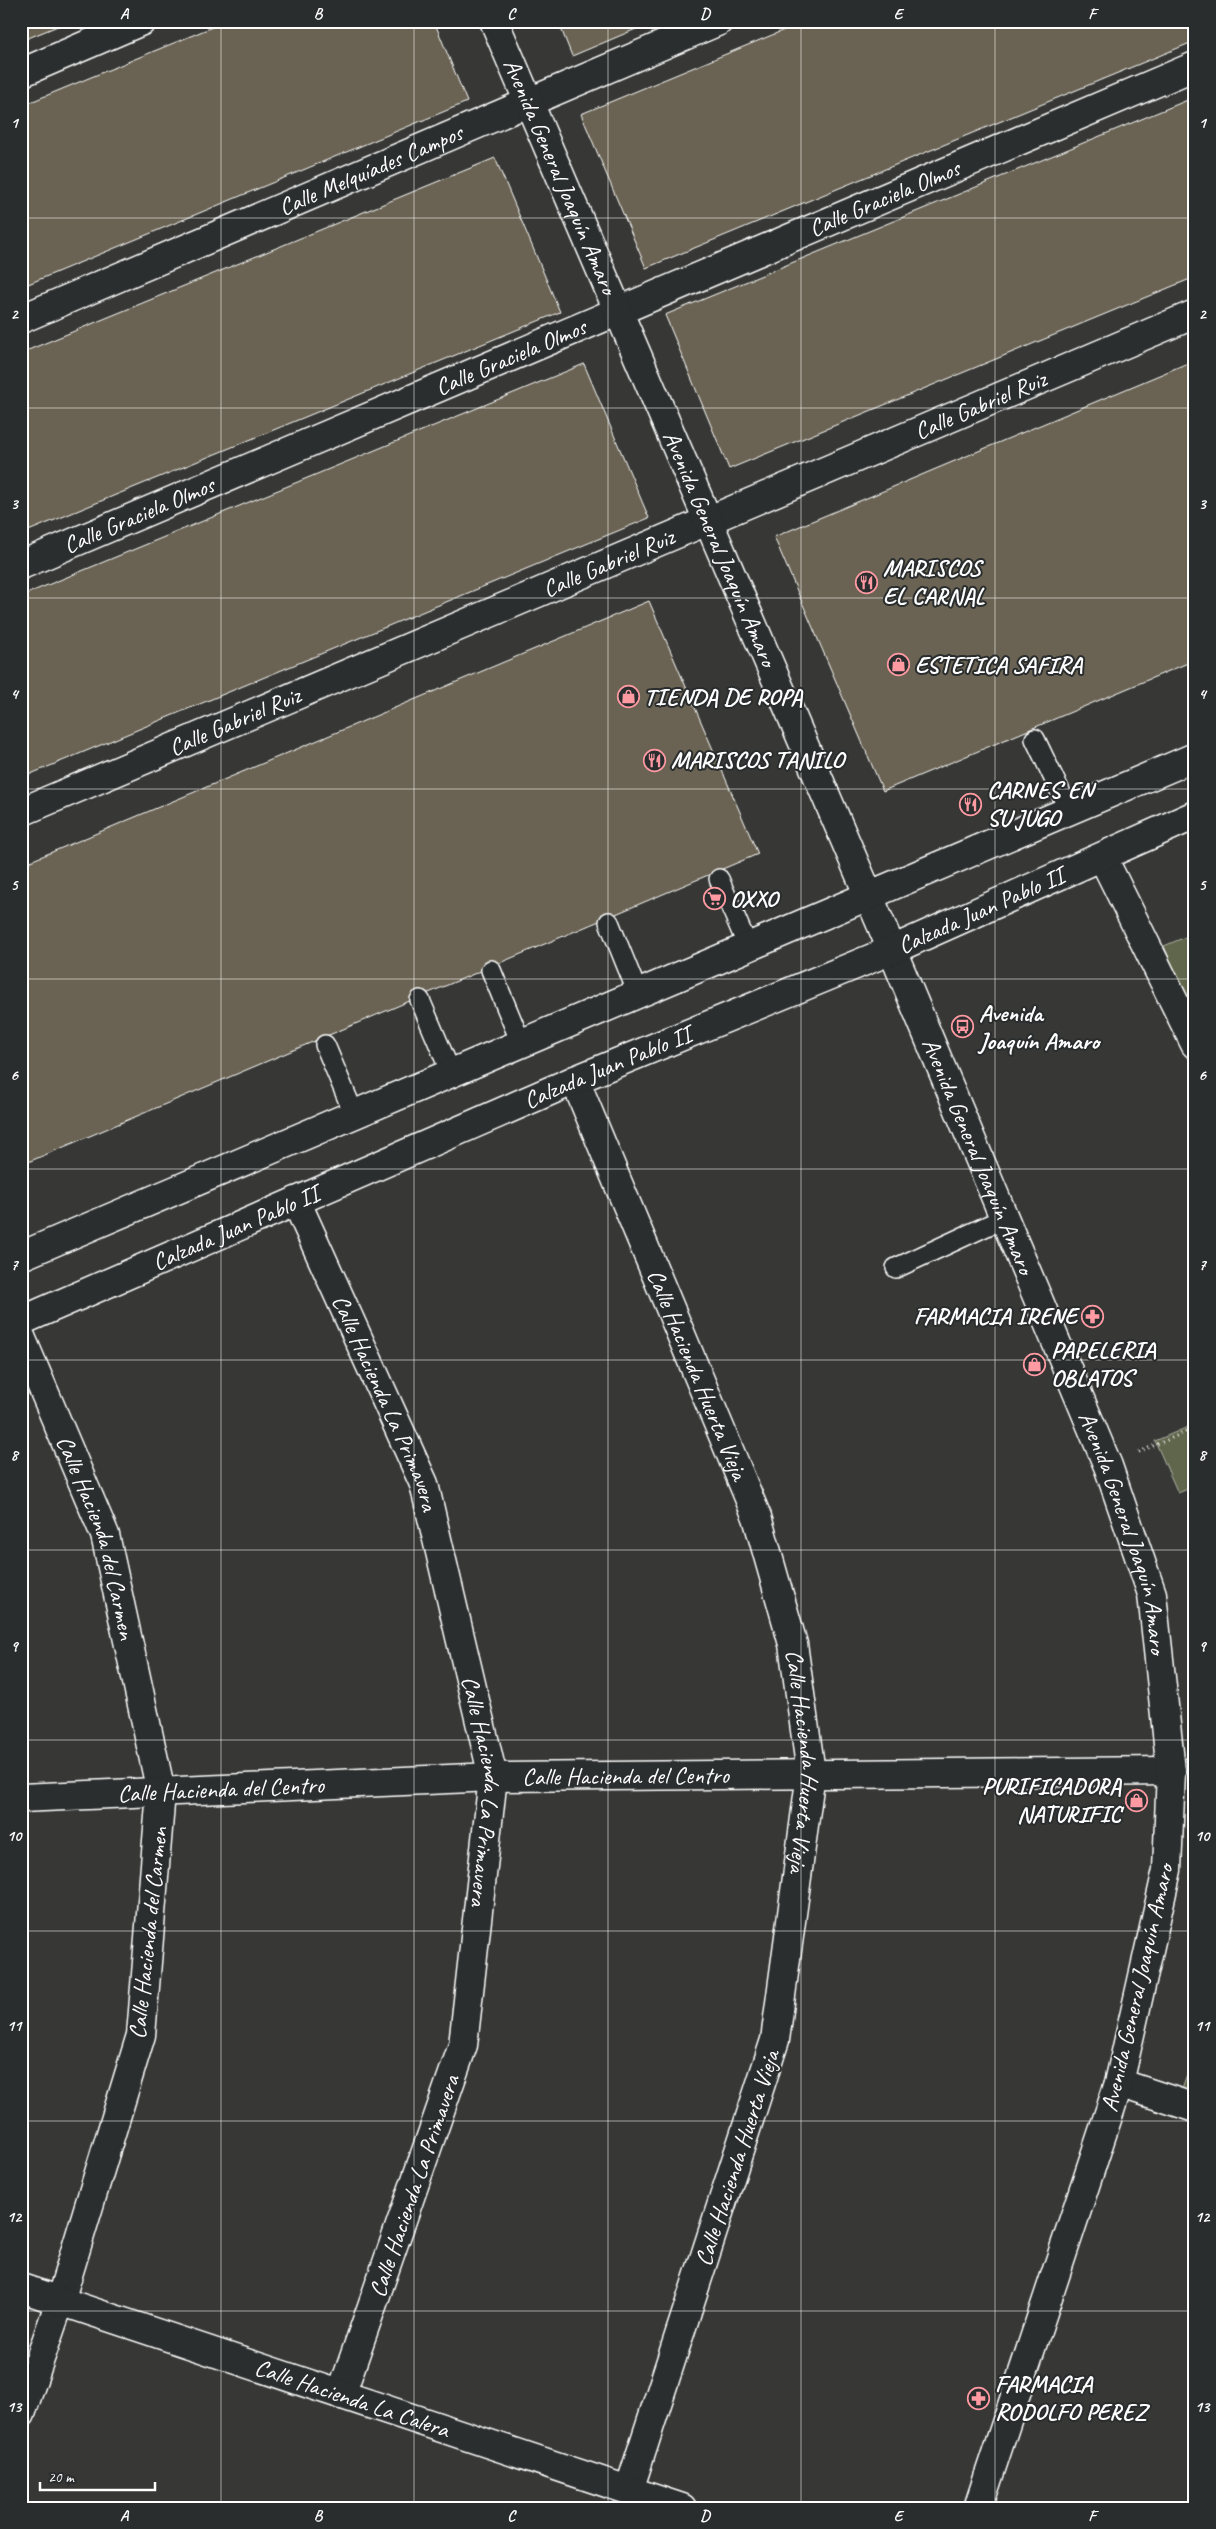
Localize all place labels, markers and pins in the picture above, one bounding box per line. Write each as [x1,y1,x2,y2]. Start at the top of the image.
place label: MARISCOS EL CARNAL [883,553,985,611]
restaurant icon: MARISCOS EL CARNAL [855,570,879,594]
place label: ESTETICA SAFIRA [915,650,1084,680]
shop icon: ESTETICA SAFIRA [887,653,911,677]
place label: TIENDA DE ROPA [644,682,804,712]
shop icon: TIENDA DE ROPA [616,685,640,709]
place label: MARISCOS TANILO [671,745,846,775]
restaurant icon: MARISCOS TANILO [643,748,667,772]
place label: CARNES EN SU JUGO [987,775,1097,833]
restaurant icon: CARNES EN SU JUGO [959,792,983,816]
place label: OXXO [730,884,780,914]
supermarket icon: OXXO [702,887,726,911]
place label: Avenida Joaquín Amaro [977,998,1101,1056]
bus stop icon: Avenida Joaquín Amaro [951,1015,975,1039]
place label: FARMACIA IRENE [914,1301,1080,1331]
pharmacy icon: FARMACIA IRENE [1081,1304,1105,1328]
place label: PAPELERIA OBLATOS [1051,1335,1157,1393]
shop icon: PAPELERIA OBLATOS [1023,1352,1047,1376]
place label: PURIFICADORA NATURIFIC [982,1771,1124,1829]
shop icon: PURIFICADORA NATURIFIC [1125,1788,1149,1812]
place label: FARMACIA RODOLFO PEREZ [995,2369,1151,2427]
pharmacy icon: FARMACIA RODOLFO PEREZ [967,2386,991,2410]

